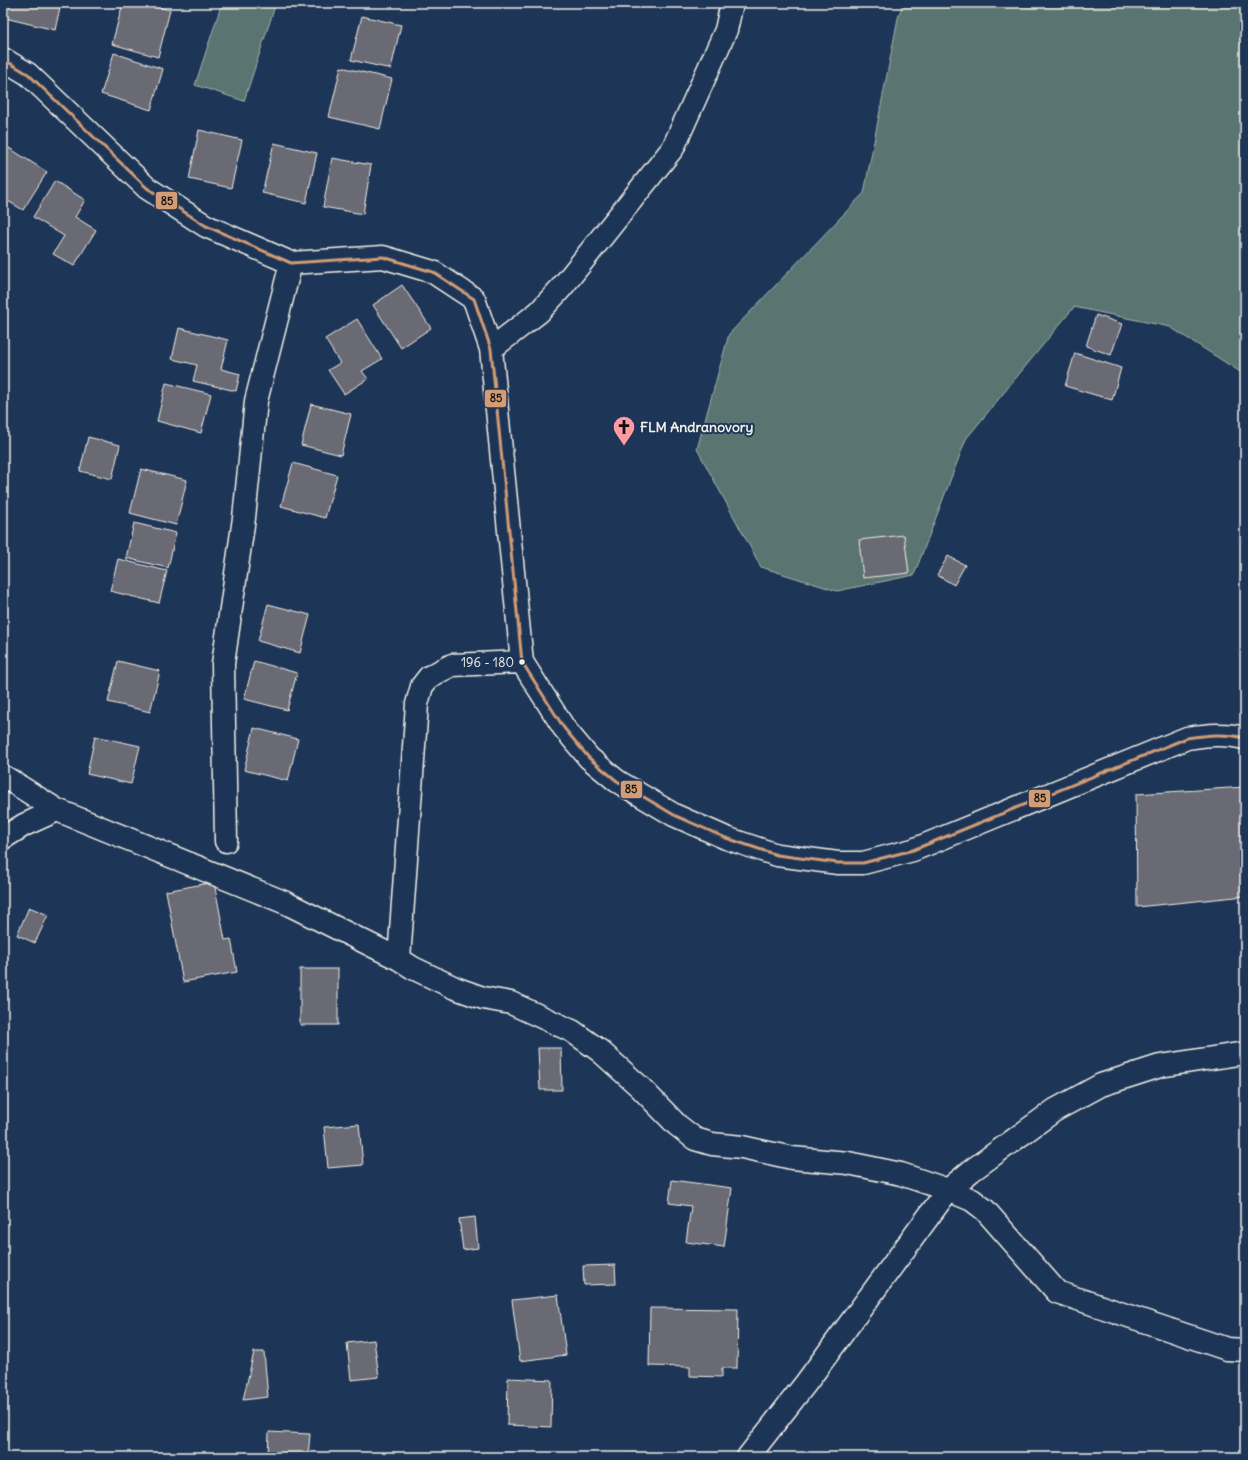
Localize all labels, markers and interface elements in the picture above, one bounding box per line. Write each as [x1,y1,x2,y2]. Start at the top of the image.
line badge: 85 [155,191,178,210]
text: 85 [161,194,173,208]
line badge: 85 [484,389,507,408]
text: 85 [490,391,502,405]
church icon: FLM Andranovory [611,414,637,447]
place label: FLM Andranovory [640,418,753,436]
place label: 196 - 180 [461,654,514,671]
marker: 196 - 180 [517,657,527,667]
line badge: 85 [620,780,643,799]
text: 85 [625,782,637,796]
line badge: 85 [1028,789,1051,808]
text: 85 [1034,791,1046,805]

